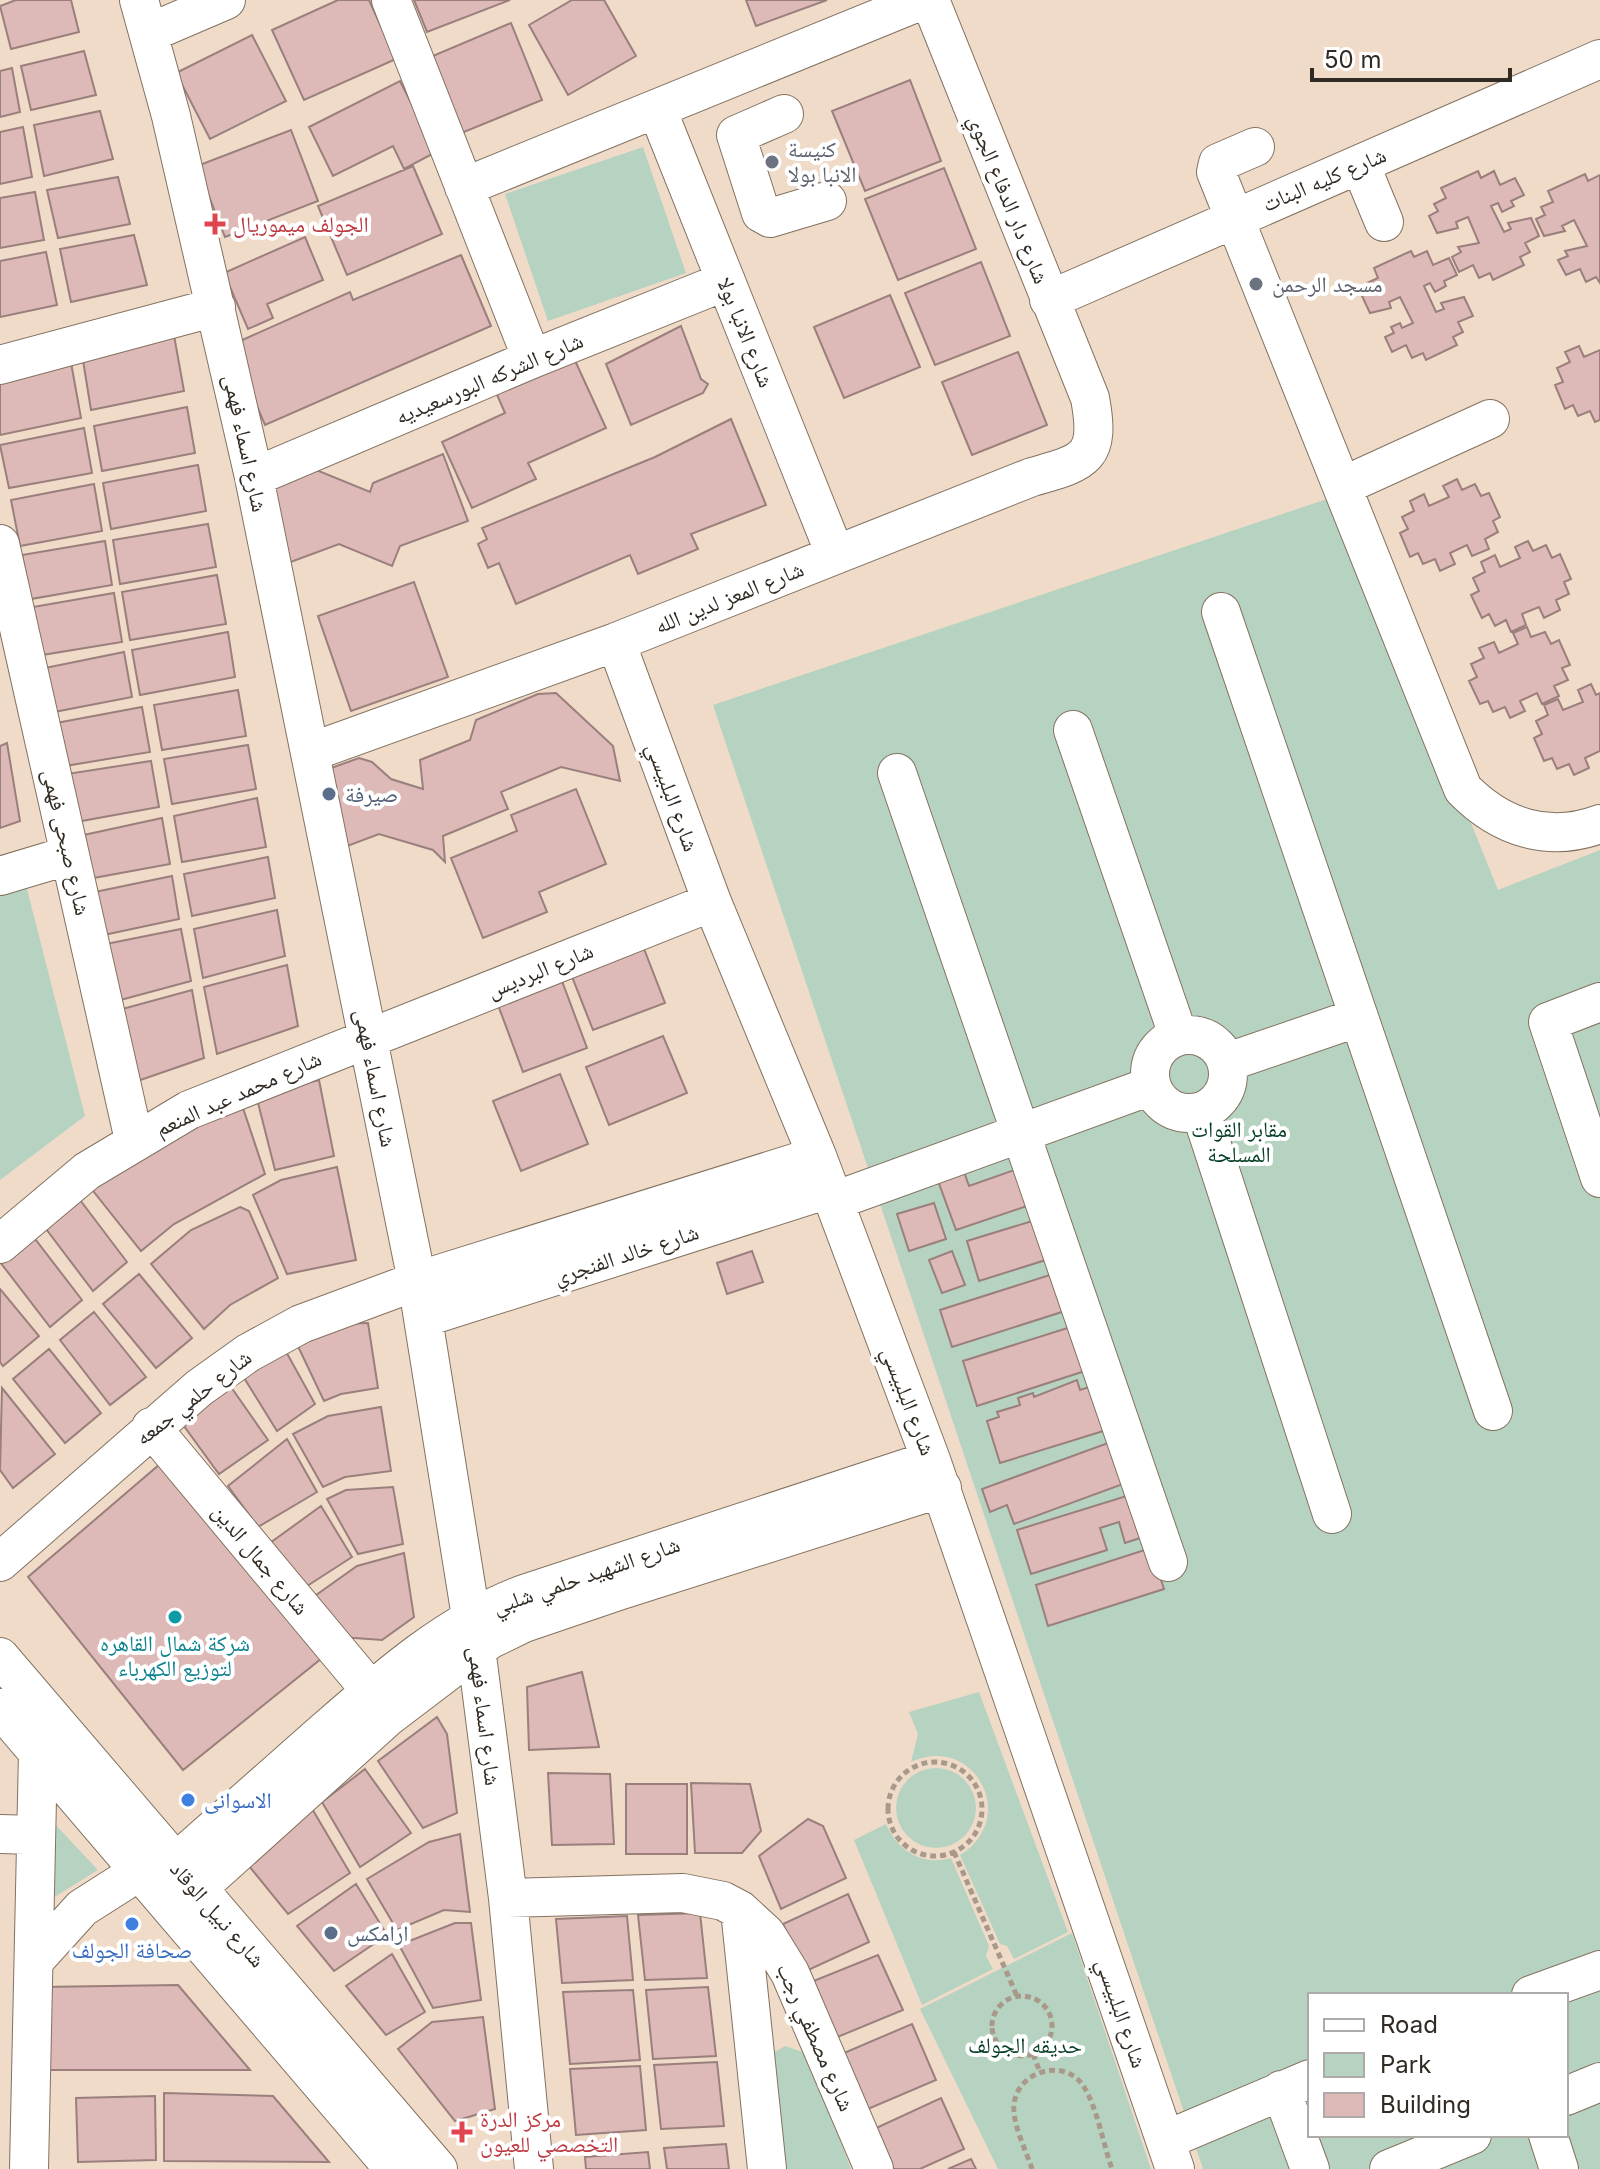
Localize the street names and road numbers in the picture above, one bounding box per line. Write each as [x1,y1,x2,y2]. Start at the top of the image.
street label: شارع دار الدفاع الجوي [959,111,1055,289]
street label: شارع كليه البنات [1258,141,1390,218]
street label: شارع الانبا بولا [711,273,780,391]
street label: شارع الشركه البورسعيديه [391,327,587,430]
street label: شارع اسماء فهمى [218,372,273,514]
street label: شارع المعز لدين الله [651,555,808,640]
street label: شارع البلبيسي [637,739,705,856]
street label: شارع صبحى فهمى [37,766,96,918]
street label: شارع البرديس [483,937,597,1004]
street label: شارع اسماء فهمى [349,1007,402,1149]
street label: شارع محمد عبد المنعم [151,1045,326,1143]
street label: شارع خالد الفنجري [550,1218,703,1294]
street label: شارع البلبيسي [872,1343,942,1460]
street label: شارع حلمي جمعه [130,1344,259,1454]
street label: شارع جمال الدين [206,1498,315,1620]
street label: شارع الشهيد حلمي شلبي [489,1531,685,1624]
street label: شارع اسماء فهمى [463,1645,506,1787]
street label: شارع نبيل الوقاد [164,1856,271,1973]
street label: شارع البلبيسي [1087,1955,1153,2073]
street label: شارع مصطفي رجب [768,1959,860,2117]

